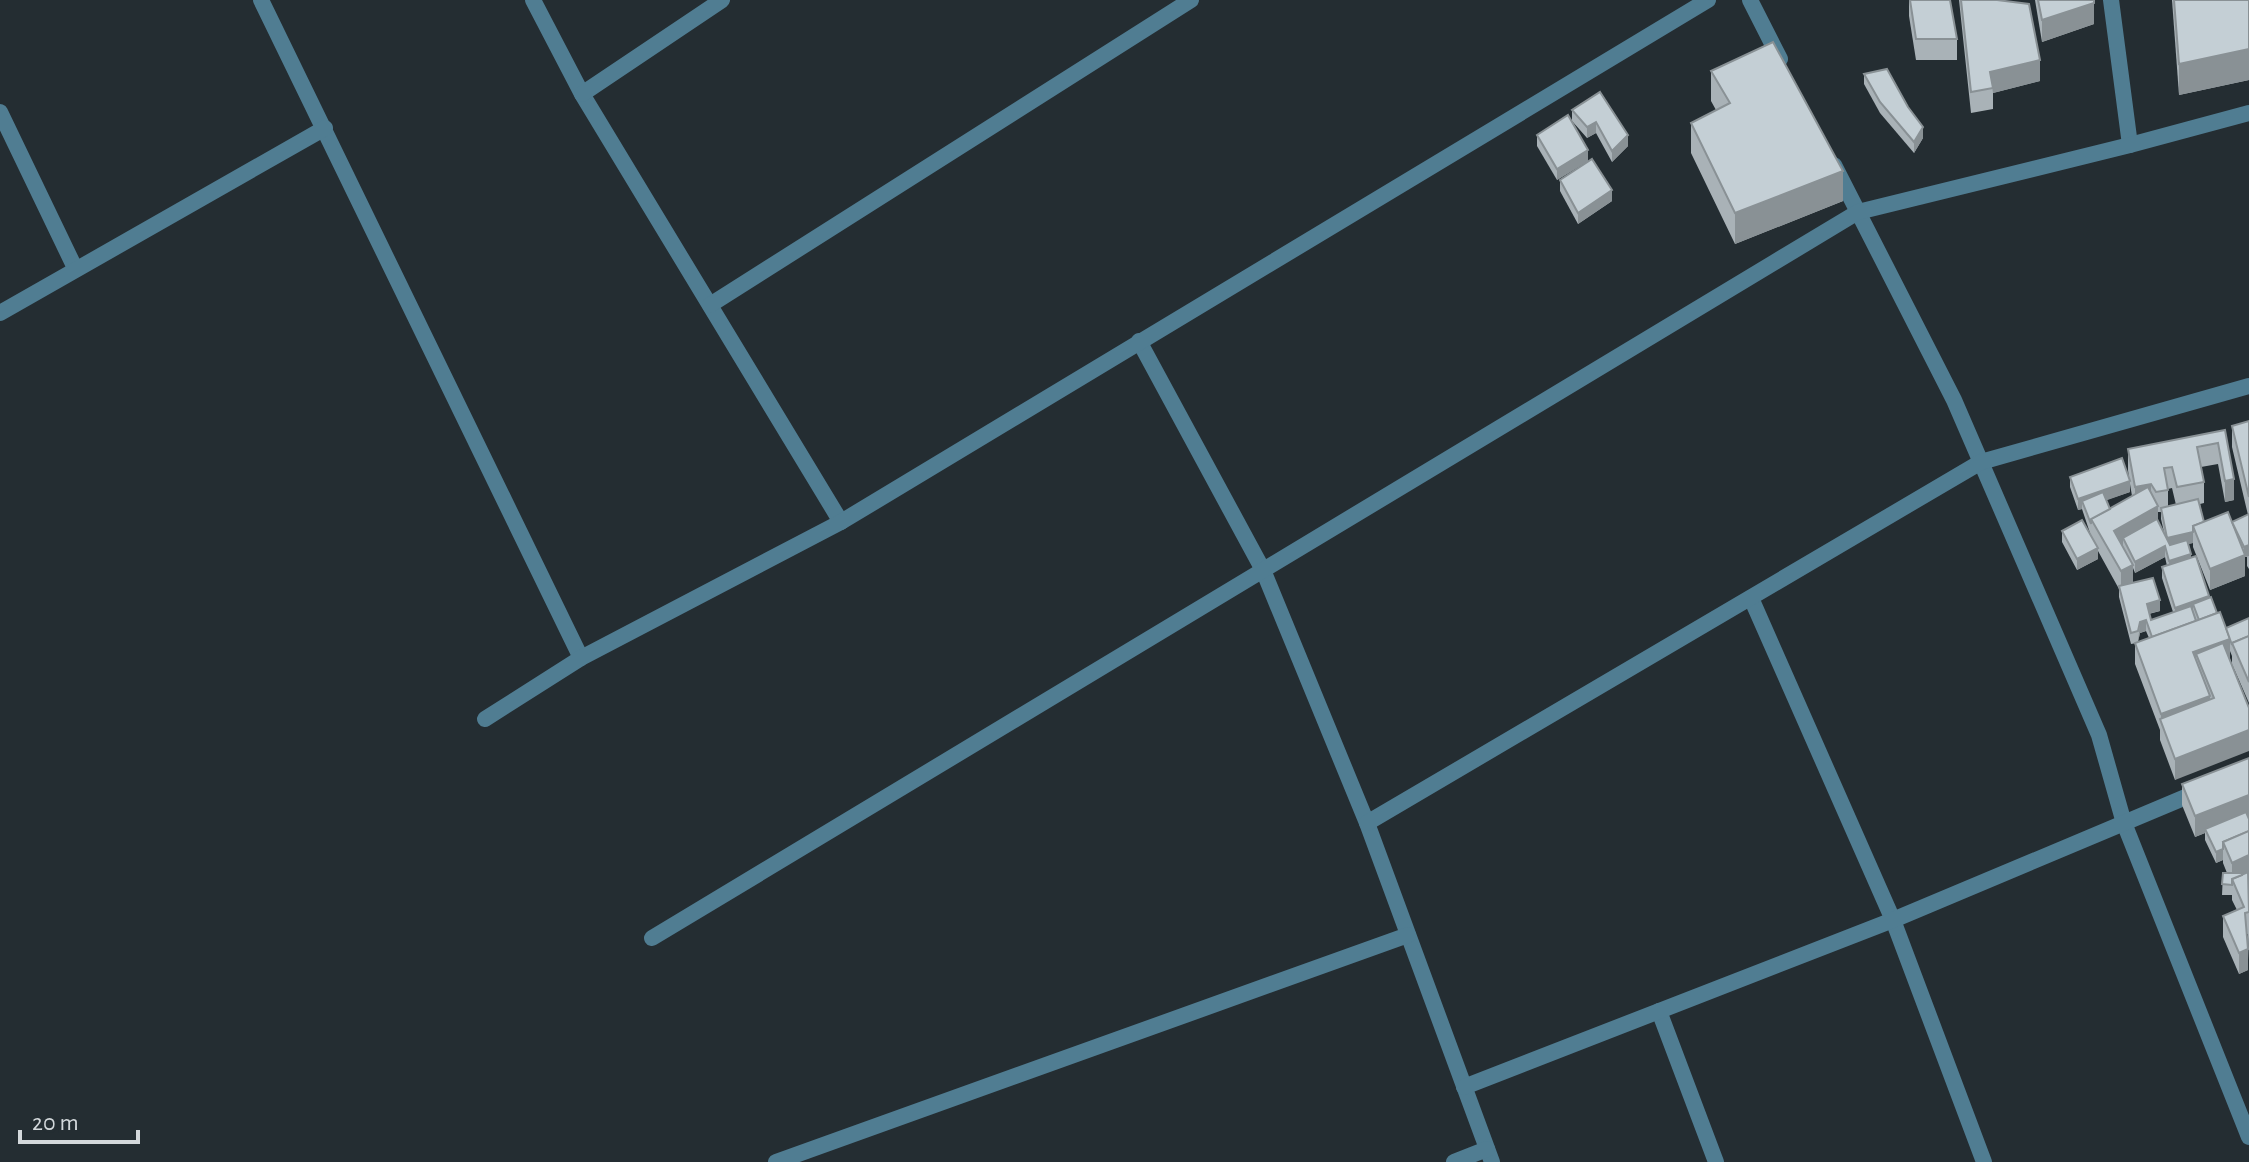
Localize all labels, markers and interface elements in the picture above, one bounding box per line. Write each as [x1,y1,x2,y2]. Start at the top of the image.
scale bar [20,1094,138,1144]
text: 20 m [32,1111,79,1135]

